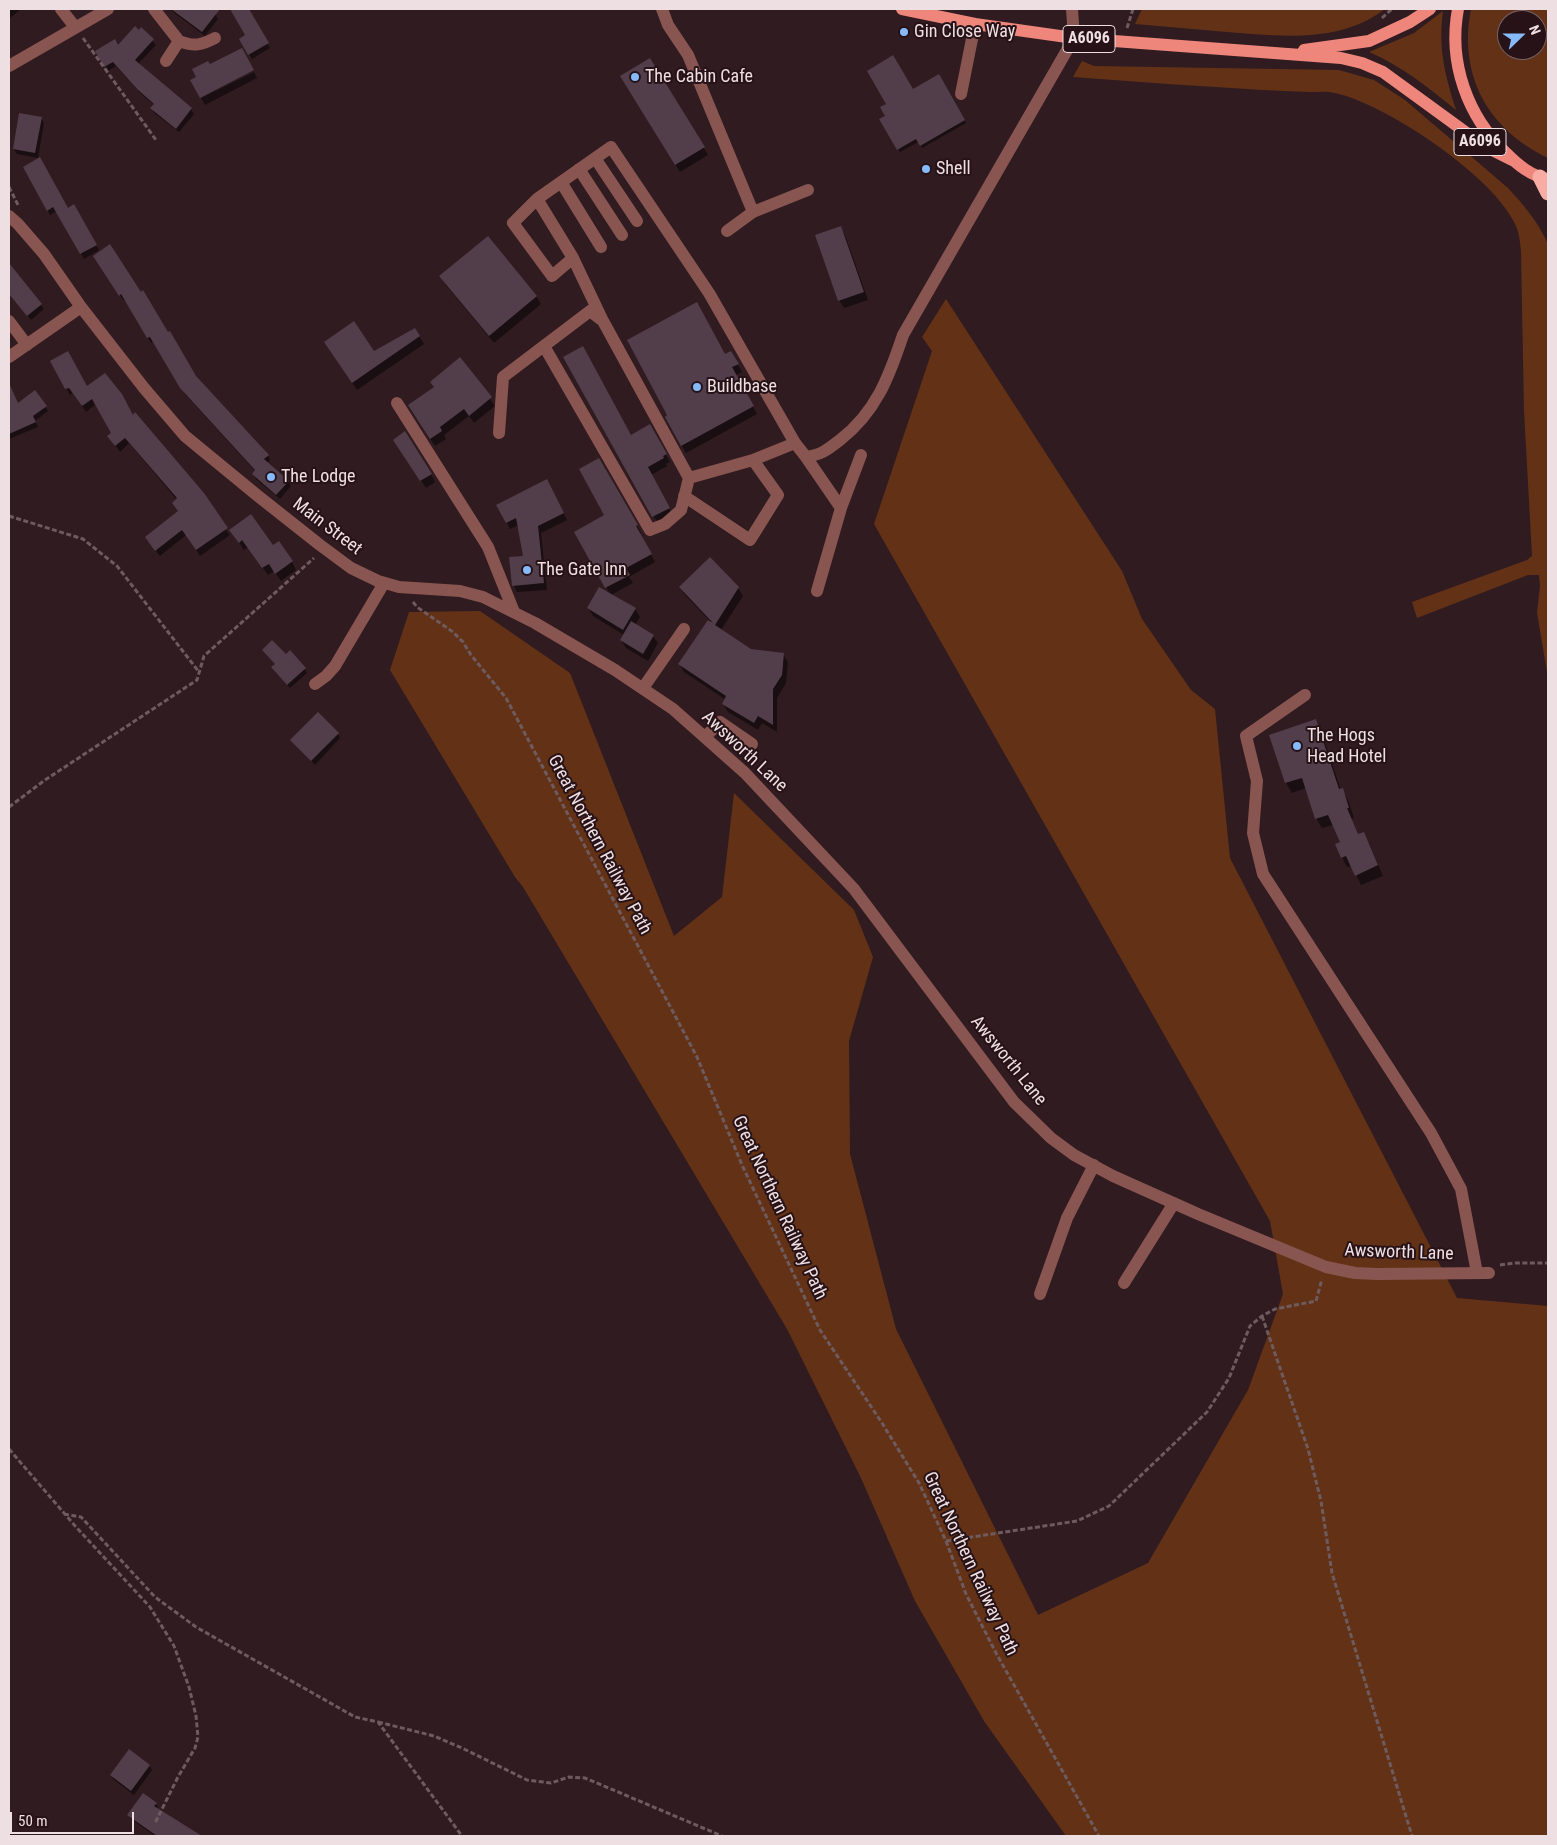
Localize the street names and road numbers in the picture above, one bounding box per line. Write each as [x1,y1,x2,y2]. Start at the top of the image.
road number: A6096 [1063,26,1115,52]
road number: A6096 [1454,128,1506,156]
street label: Main Street [288,494,366,560]
street label: Awsworth Lane [697,707,791,797]
street label: Great Northern Railway Path [542,752,656,938]
street label: Awsworth Lane [965,1012,1051,1110]
street label: Great Northern Railway Path [727,1113,831,1303]
street label: Awsworth Lane [1344,1240,1454,1266]
street label: Great Northern Railway Path [918,1469,1022,1659]

